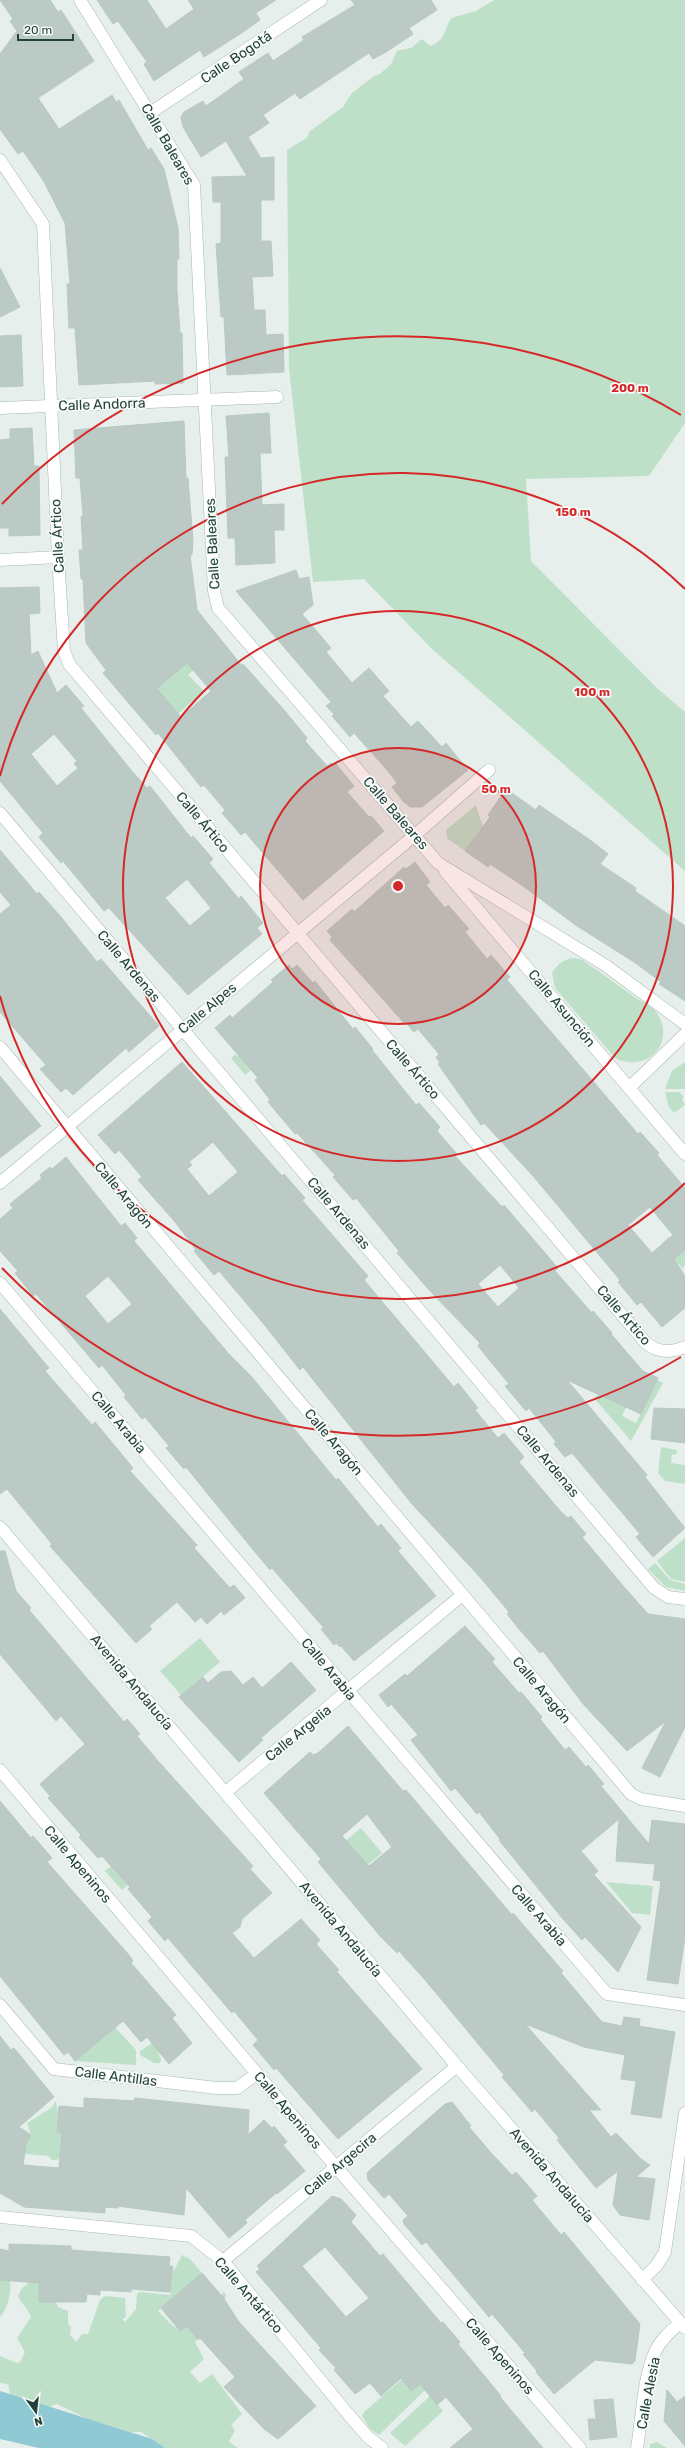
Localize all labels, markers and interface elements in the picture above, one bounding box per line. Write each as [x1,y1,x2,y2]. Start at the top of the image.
scale bar [18,16,73,42]
text: 20 m [24,23,52,37]
street label: Calle Bogotá [198,27,275,87]
street label: Calle Baleares [137,100,198,188]
text: 200 m [611,381,649,395]
street label: Calle Andorra [58,394,146,415]
street label: Calle Baleares [202,498,223,590]
street label: Calle Ártico [46,499,68,573]
text: 150 m [555,505,591,519]
text: 100 m [574,685,610,699]
street label: Calle Baleares [359,773,432,853]
text: 50 m [481,782,511,796]
street label: Calle Ártico [172,788,234,856]
centre of rings [391,879,405,893]
street label: Calle Ardenas [94,927,164,1006]
street label: Calle Asunción [524,966,599,1050]
street label: Calle Alpes [175,979,240,1038]
street label: Calle Ártico [382,1035,444,1103]
street label: Calle Aragón [91,1158,156,1232]
street label: Calle Ardenas [304,1174,374,1253]
street label: Calle Ártico [593,1281,655,1349]
street label: Calle Arabia [88,1388,150,1457]
street label: Calle Aragón [301,1405,366,1479]
street label: Calle Ardenas [513,1422,583,1501]
street label: Avenida Andalucía [87,1631,177,1734]
street label: Calle Arabia [298,1635,360,1704]
street label: Calle Aragón [509,1653,574,1727]
street label: Calle Argelia [262,1702,335,1765]
street label: Calle Apeninos [40,1822,115,1907]
street label: Avenida Andalucía [296,1878,386,1981]
street label: Calle Arabia [507,1881,570,1950]
street label: Calle Antillas [74,2063,158,2090]
street label: Calle Apeninos [250,2068,325,2153]
street label: Avenida Andalucía [506,2125,597,2226]
street label: Calle Argecira [301,2129,380,2200]
street label: Calle Antártico [211,2254,286,2337]
street label: Calle Apeninos [462,2315,537,2398]
street label: Calle Alesia [633,2355,664,2431]
north arrow [16,2392,56,2432]
text: N [33,2414,44,2429]

